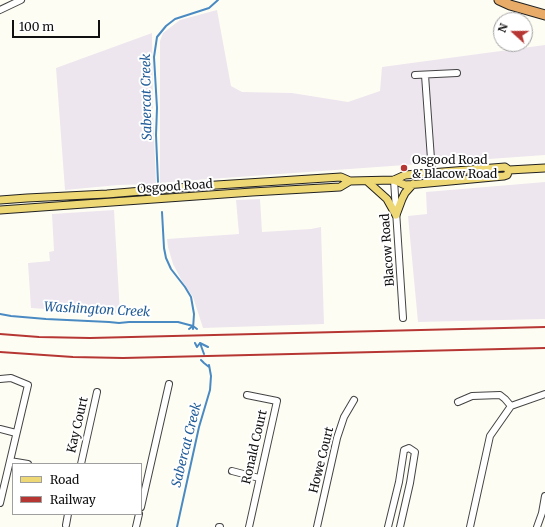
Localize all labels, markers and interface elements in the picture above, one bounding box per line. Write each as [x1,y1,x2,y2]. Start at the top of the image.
scale bar [14,12,102,38]
north arrow [493,12,533,52]
text: 100 m [19,19,54,34]
text: N [495,21,511,35]
water label: Sabercat Creek [138,53,156,141]
place label: Osgood Road & Blacow Road [412,154,497,182]
marker: Osgood Road & Blacow Road [399,163,409,173]
street label: Osgood Road [137,177,213,197]
street label: Blacow Road [378,213,398,287]
water label: Washington Creek [44,299,150,321]
street label: Kay Court [65,396,91,454]
water label: Sabercat Creek [169,401,205,489]
street label: Ronald Court [239,408,271,486]
street label: Howe Court [307,425,337,495]
legend [12,463,142,515]
text: Road [50,472,79,487]
text: Railway [50,492,96,507]

